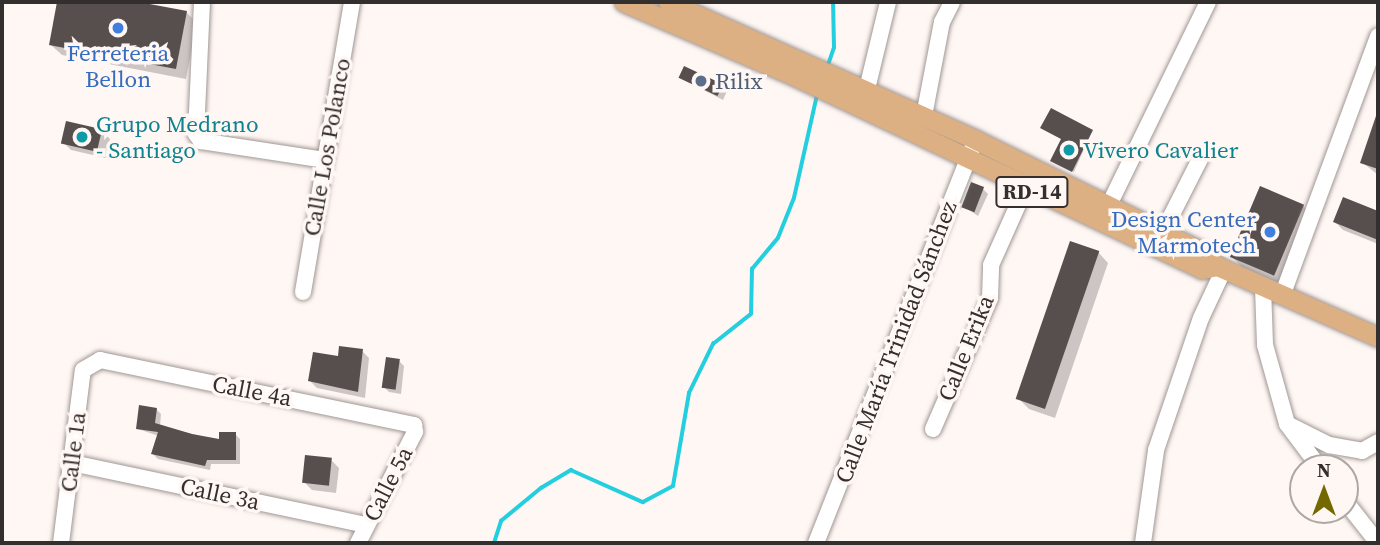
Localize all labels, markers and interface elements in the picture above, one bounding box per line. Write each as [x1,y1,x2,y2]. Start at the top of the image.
marker: Ferreteria Bellon [110,20,126,36]
place label: Ferreteria Bellon [67,39,169,93]
street label: Calle Los Polanco [298,56,356,238]
place label: Rilix [715,67,763,95]
marker: Rilix [693,73,709,89]
place label: Grupo Medrano - Santiago [96,110,259,164]
marker: Grupo Medrano - Santiago [74,129,90,145]
place label: Vivero Cavalier [1083,136,1239,164]
marker: Vivero Cavalier [1061,142,1077,158]
road number: RD-14 [995,174,1069,210]
street label: Calle María Trinidad Sánchez [829,197,963,487]
place label: Design Center Marmotech [1111,205,1256,259]
marker: Design Center Marmotech [1262,224,1278,240]
street label: Calle Erika [932,291,1000,405]
street label: Calle 4a [210,370,294,412]
street label: Calle 1a [54,411,92,493]
street label: Calle 5a [357,442,419,526]
north arrow [1289,454,1359,524]
text: N [1317,457,1331,483]
street label: Calle 3a [178,472,262,516]

